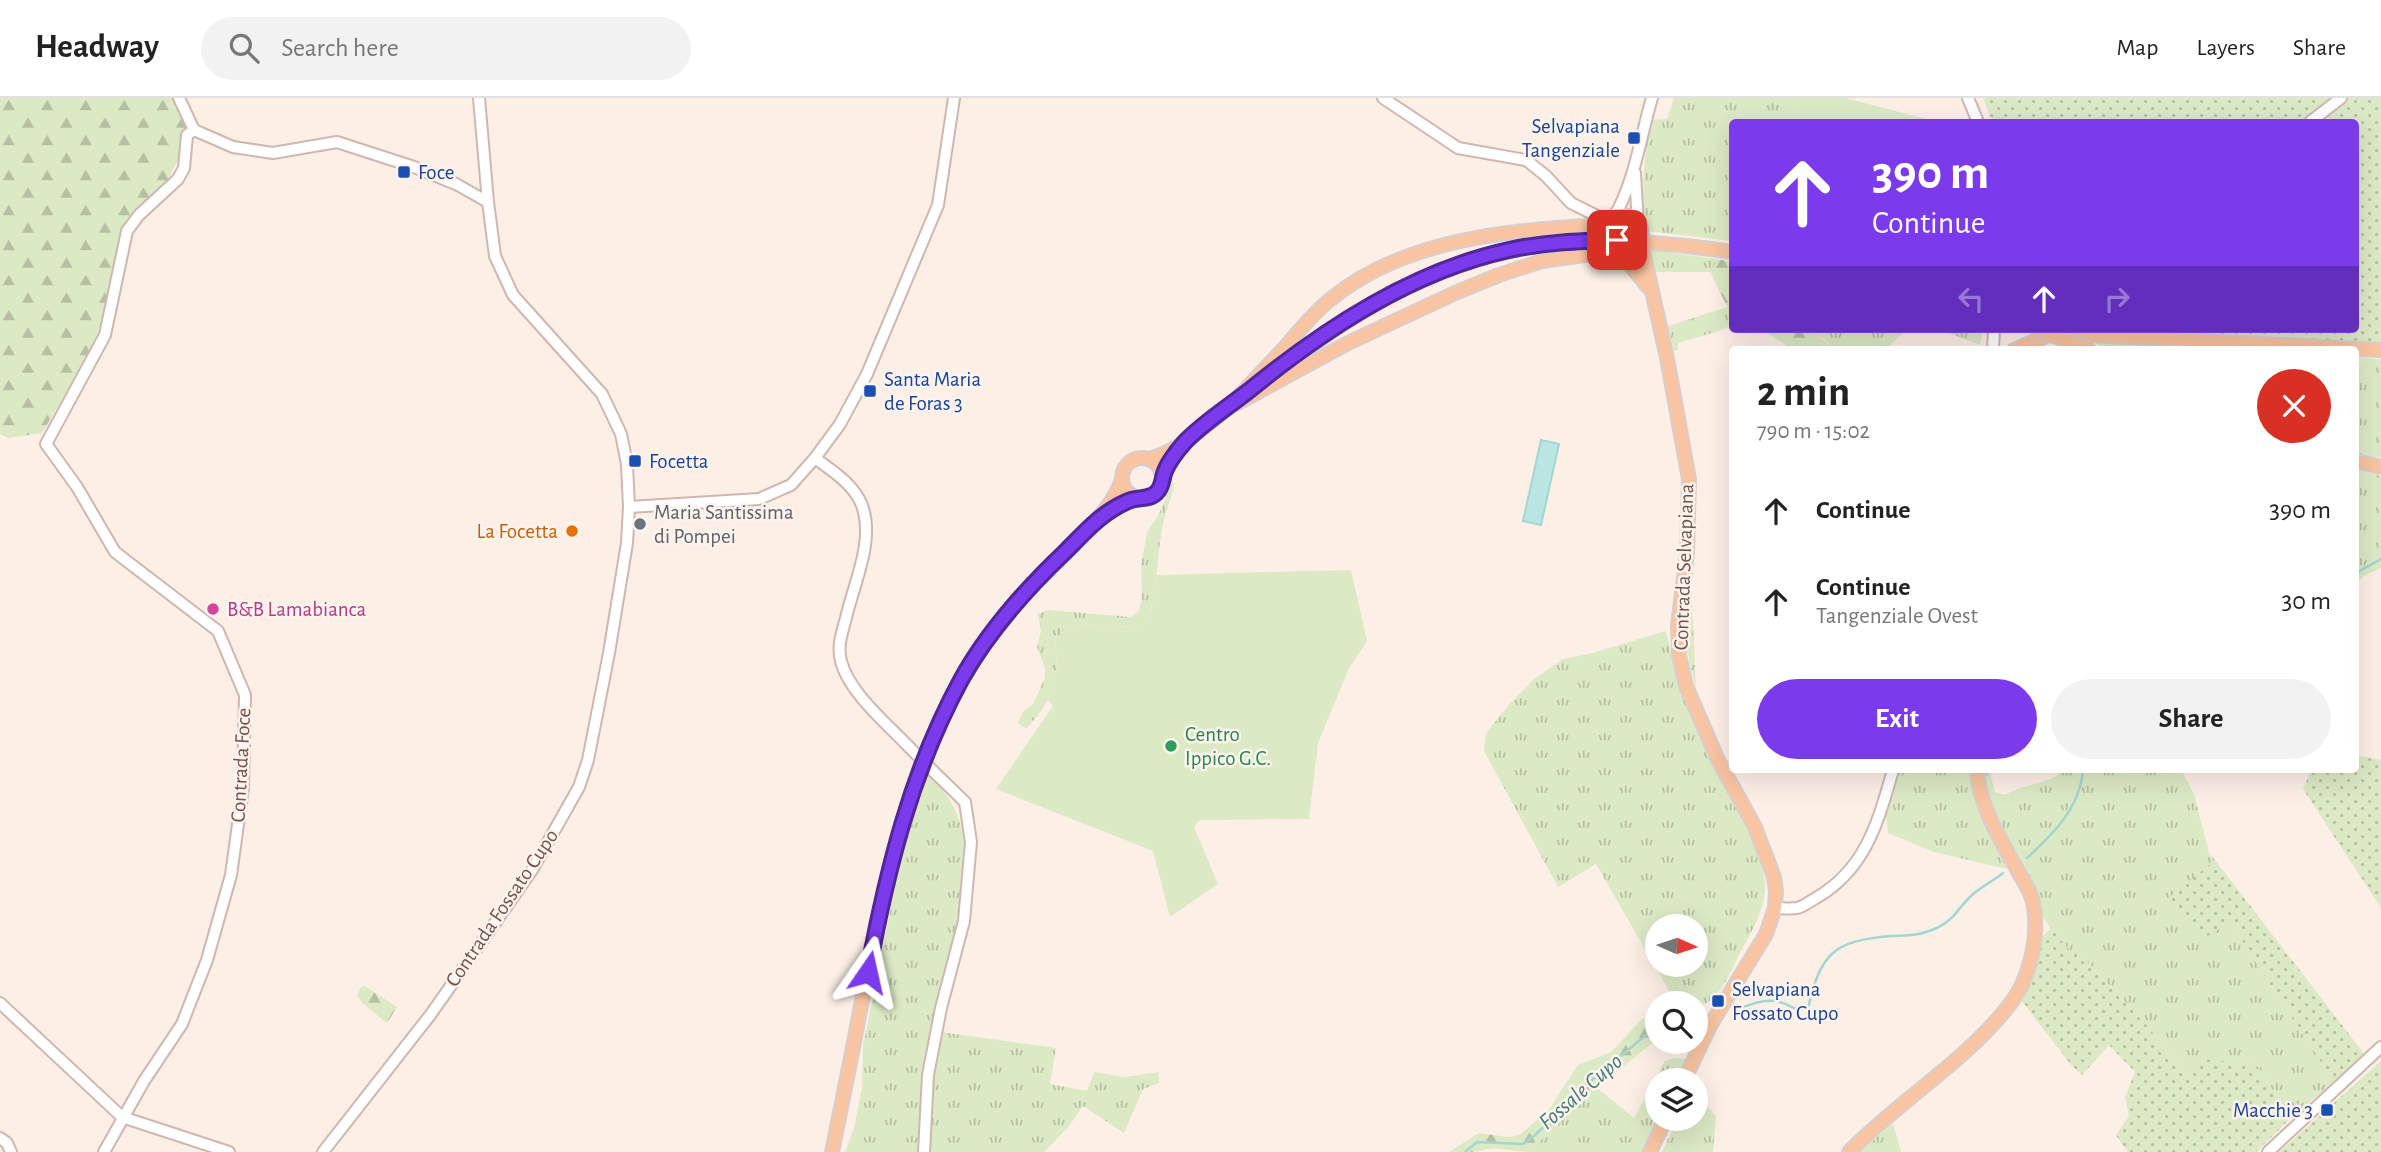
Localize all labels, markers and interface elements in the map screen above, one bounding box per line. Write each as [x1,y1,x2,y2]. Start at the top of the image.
search box [201,17,691,80]
icon: search [225,29,263,67]
text: Headway [35,31,159,64]
text: Search here [281,35,399,61]
text: Map [2116,36,2158,60]
text: Layers [2196,36,2255,60]
text: Share [2293,36,2346,60]
place label: Selvapiana Tangenziale [1522,116,1620,161]
marker: Selvapiana Tangenziale [1626,130,1642,146]
icon: ahead [1757,147,1848,238]
text: 390 m [1872,149,1989,198]
place label: Foce [418,162,454,183]
marker: Foce [396,164,412,180]
text: Continue [1872,207,1985,239]
pin [1587,210,1647,270]
icon: arrive [1598,221,1636,259]
icon: left [1952,280,1990,318]
icon: ahead [2025,280,2063,318]
icon: right [2098,280,2136,318]
place label: Santa Maria de Foras 3 [884,369,981,414]
button: close [2257,369,2331,443]
text: 2 min [1757,371,1850,413]
marker: Santa Maria de Foras 3 [862,383,878,399]
text: 790 m · 15:02 [1757,420,1870,443]
place label: Focetta [649,451,709,472]
marker: Focetta [627,453,643,469]
street label: Contrada Selvapiana [1671,483,1697,651]
icon: ahead [1757,492,1795,530]
text: Continue [1816,497,1911,523]
text: 390 m [2269,497,2331,523]
place label: Maria Santissima di Pompei [654,502,794,547]
marker: Maria Santissima di Pompei [632,516,648,532]
place label: La Focetta [477,521,558,542]
marker: La Focetta [564,523,580,539]
text: Continue [1816,574,1911,600]
icon: ahead [1757,583,1795,621]
text: 30 m [2281,588,2331,614]
place label: B&B Lamabianca [227,599,366,620]
marker: B&B Lamabianca [205,601,221,617]
text: Tangenziale Ovest [1816,605,1978,628]
button: Exit [1757,679,2037,759]
button: Share [2051,679,2331,759]
street label: Contrada Foce [228,707,254,823]
place label: Centro Ippico G.C. [1185,724,1271,769]
marker: Centro Ippico G.C. [1163,738,1179,754]
street label: Contrada Fossato Cupo [442,825,562,991]
north arrow [1645,914,1708,976]
map controls [1645,914,1708,1131]
position arrow [831,935,905,1009]
place label: Selvapiana Fossato Cupo [1732,979,1838,1024]
button: search [1645,991,1708,1054]
marker: Selvapiana Fossato Cupo [1710,993,1726,1009]
water label: Fossale Cupo [1535,1050,1627,1134]
button: layers [1645,1068,1708,1131]
place label: Macchie 3 [2233,1100,2313,1121]
marker: Macchie 3 [2319,1102,2335,1118]

